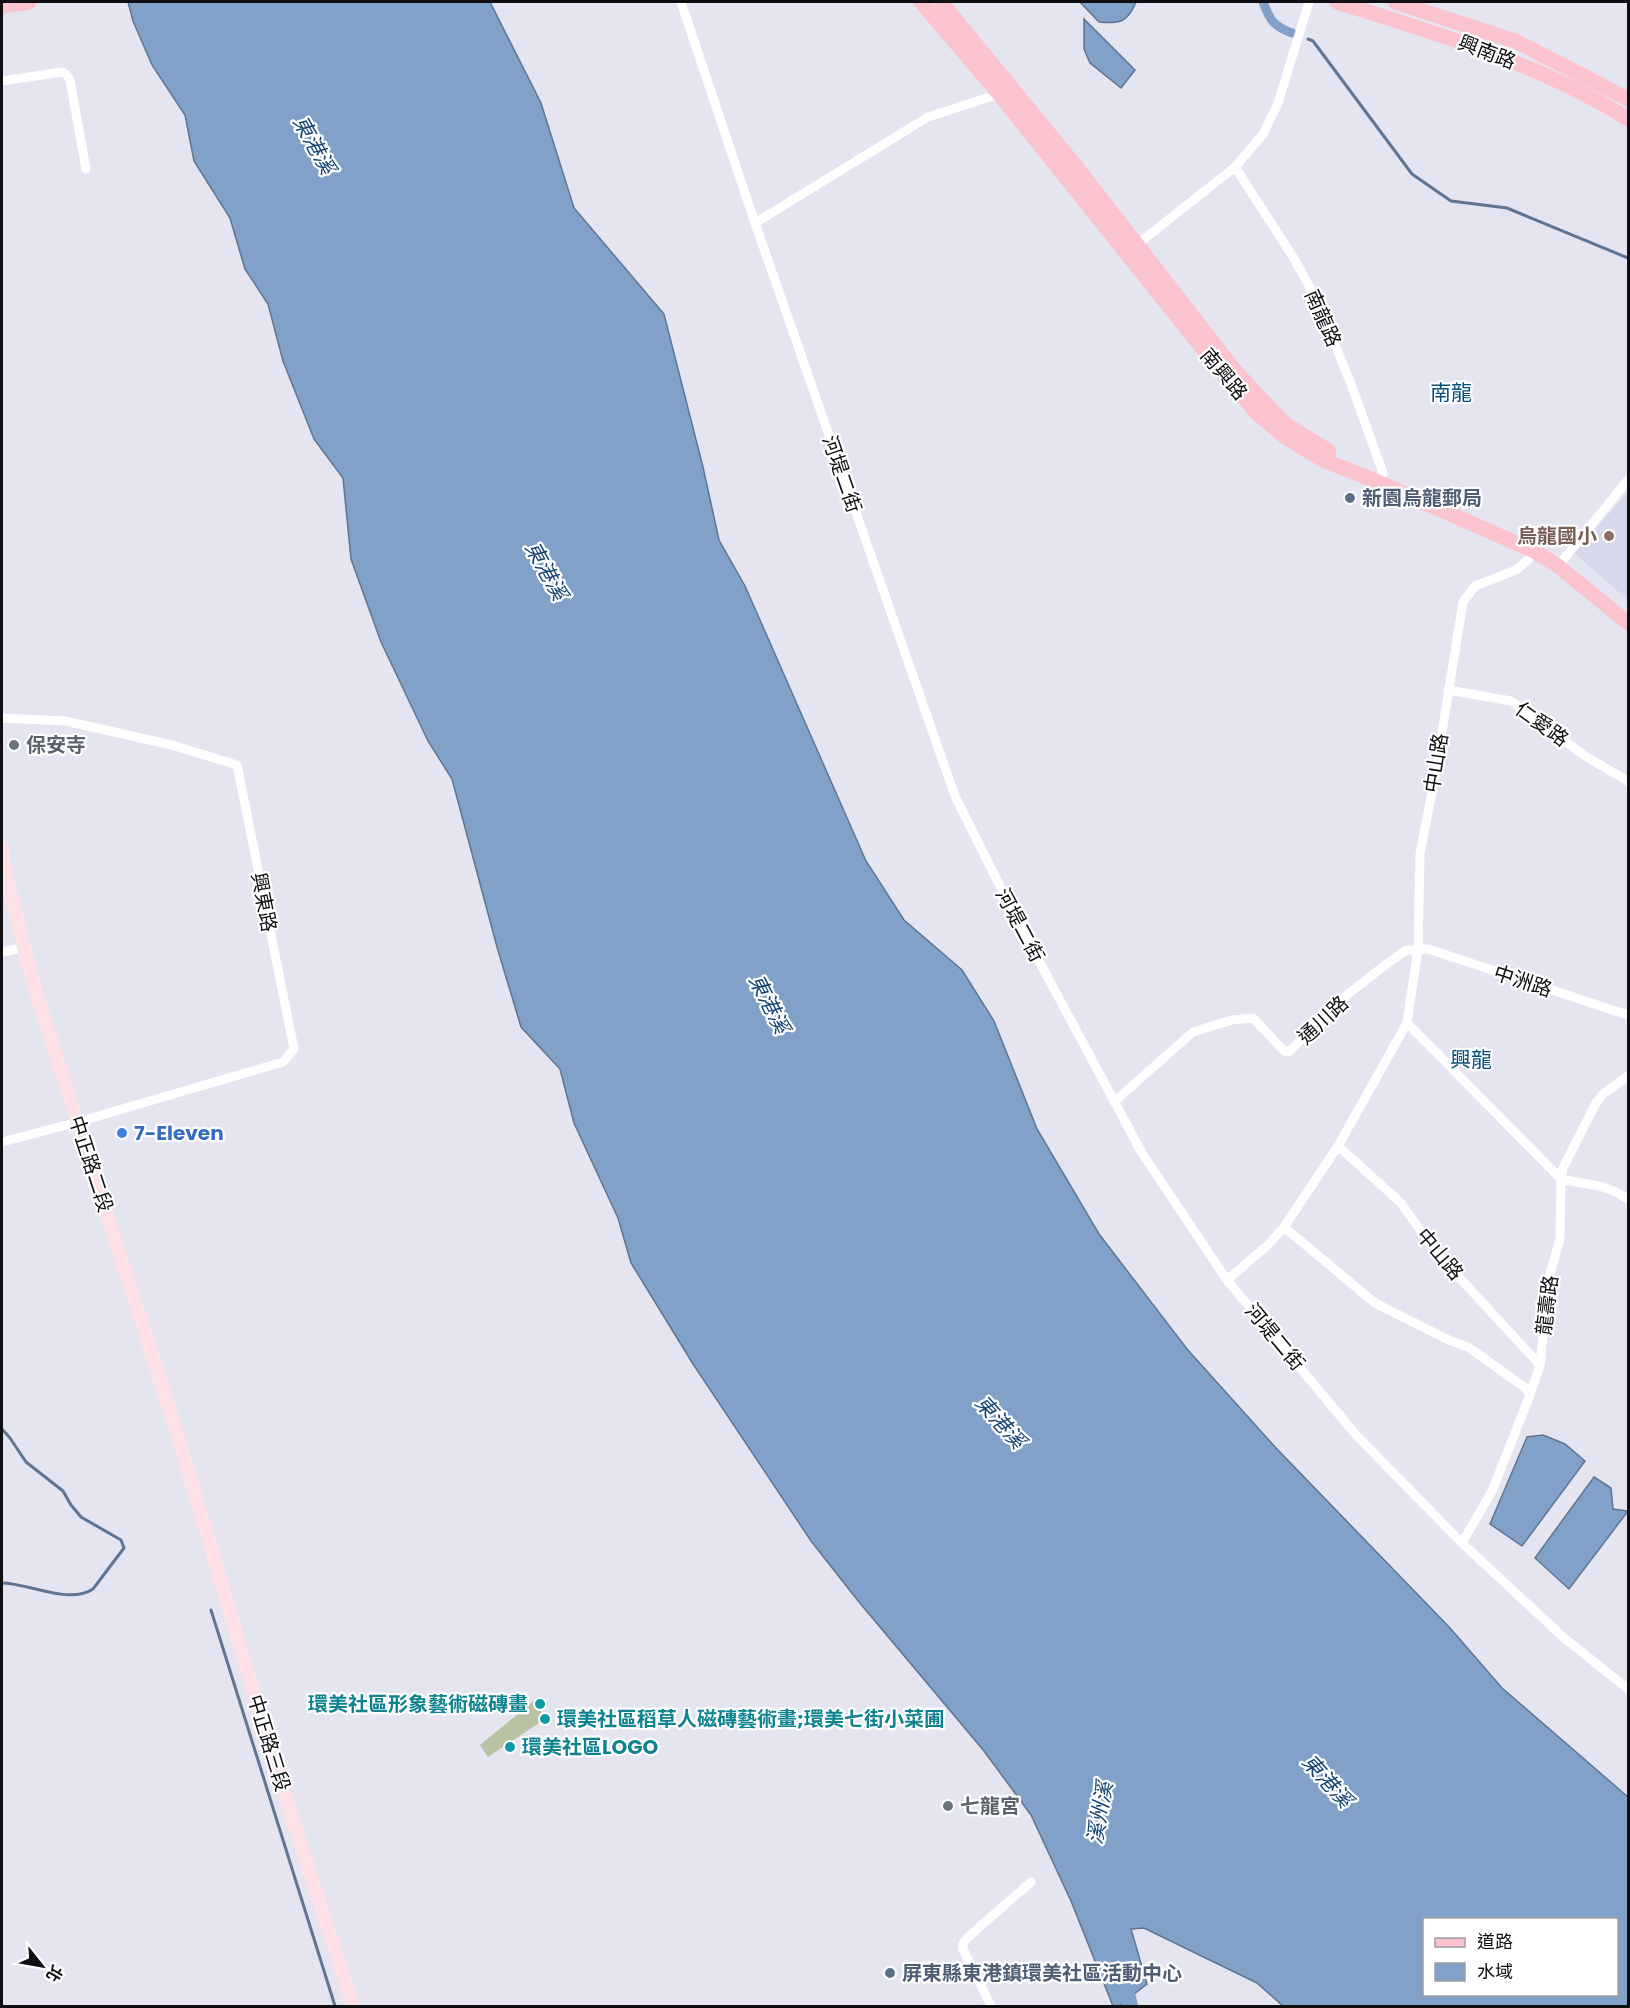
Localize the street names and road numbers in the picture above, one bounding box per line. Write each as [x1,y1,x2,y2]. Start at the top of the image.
street label: 興南路 [1454,28,1520,76]
street label: 南龍路 [1298,285,1348,351]
street label: 南興路 [1194,342,1254,406]
street label: 河堤二街 [816,432,868,516]
street label: 仁愛路 [1510,695,1574,753]
street label: 中山路 [1417,731,1455,795]
street label: 興東路 [245,870,283,934]
street label: 河堤二街 [989,883,1051,967]
street label: 中洲路 [1490,958,1556,1004]
street label: 通川路 [1292,989,1354,1051]
street label: 中正路二段 [62,1112,120,1216]
street label: 中山路 [1410,1222,1470,1286]
street label: 龍壽路 [1529,1274,1565,1336]
street label: 河堤二街 [1239,1297,1311,1377]
street label: 中正路三段 [241,1691,297,1795]

